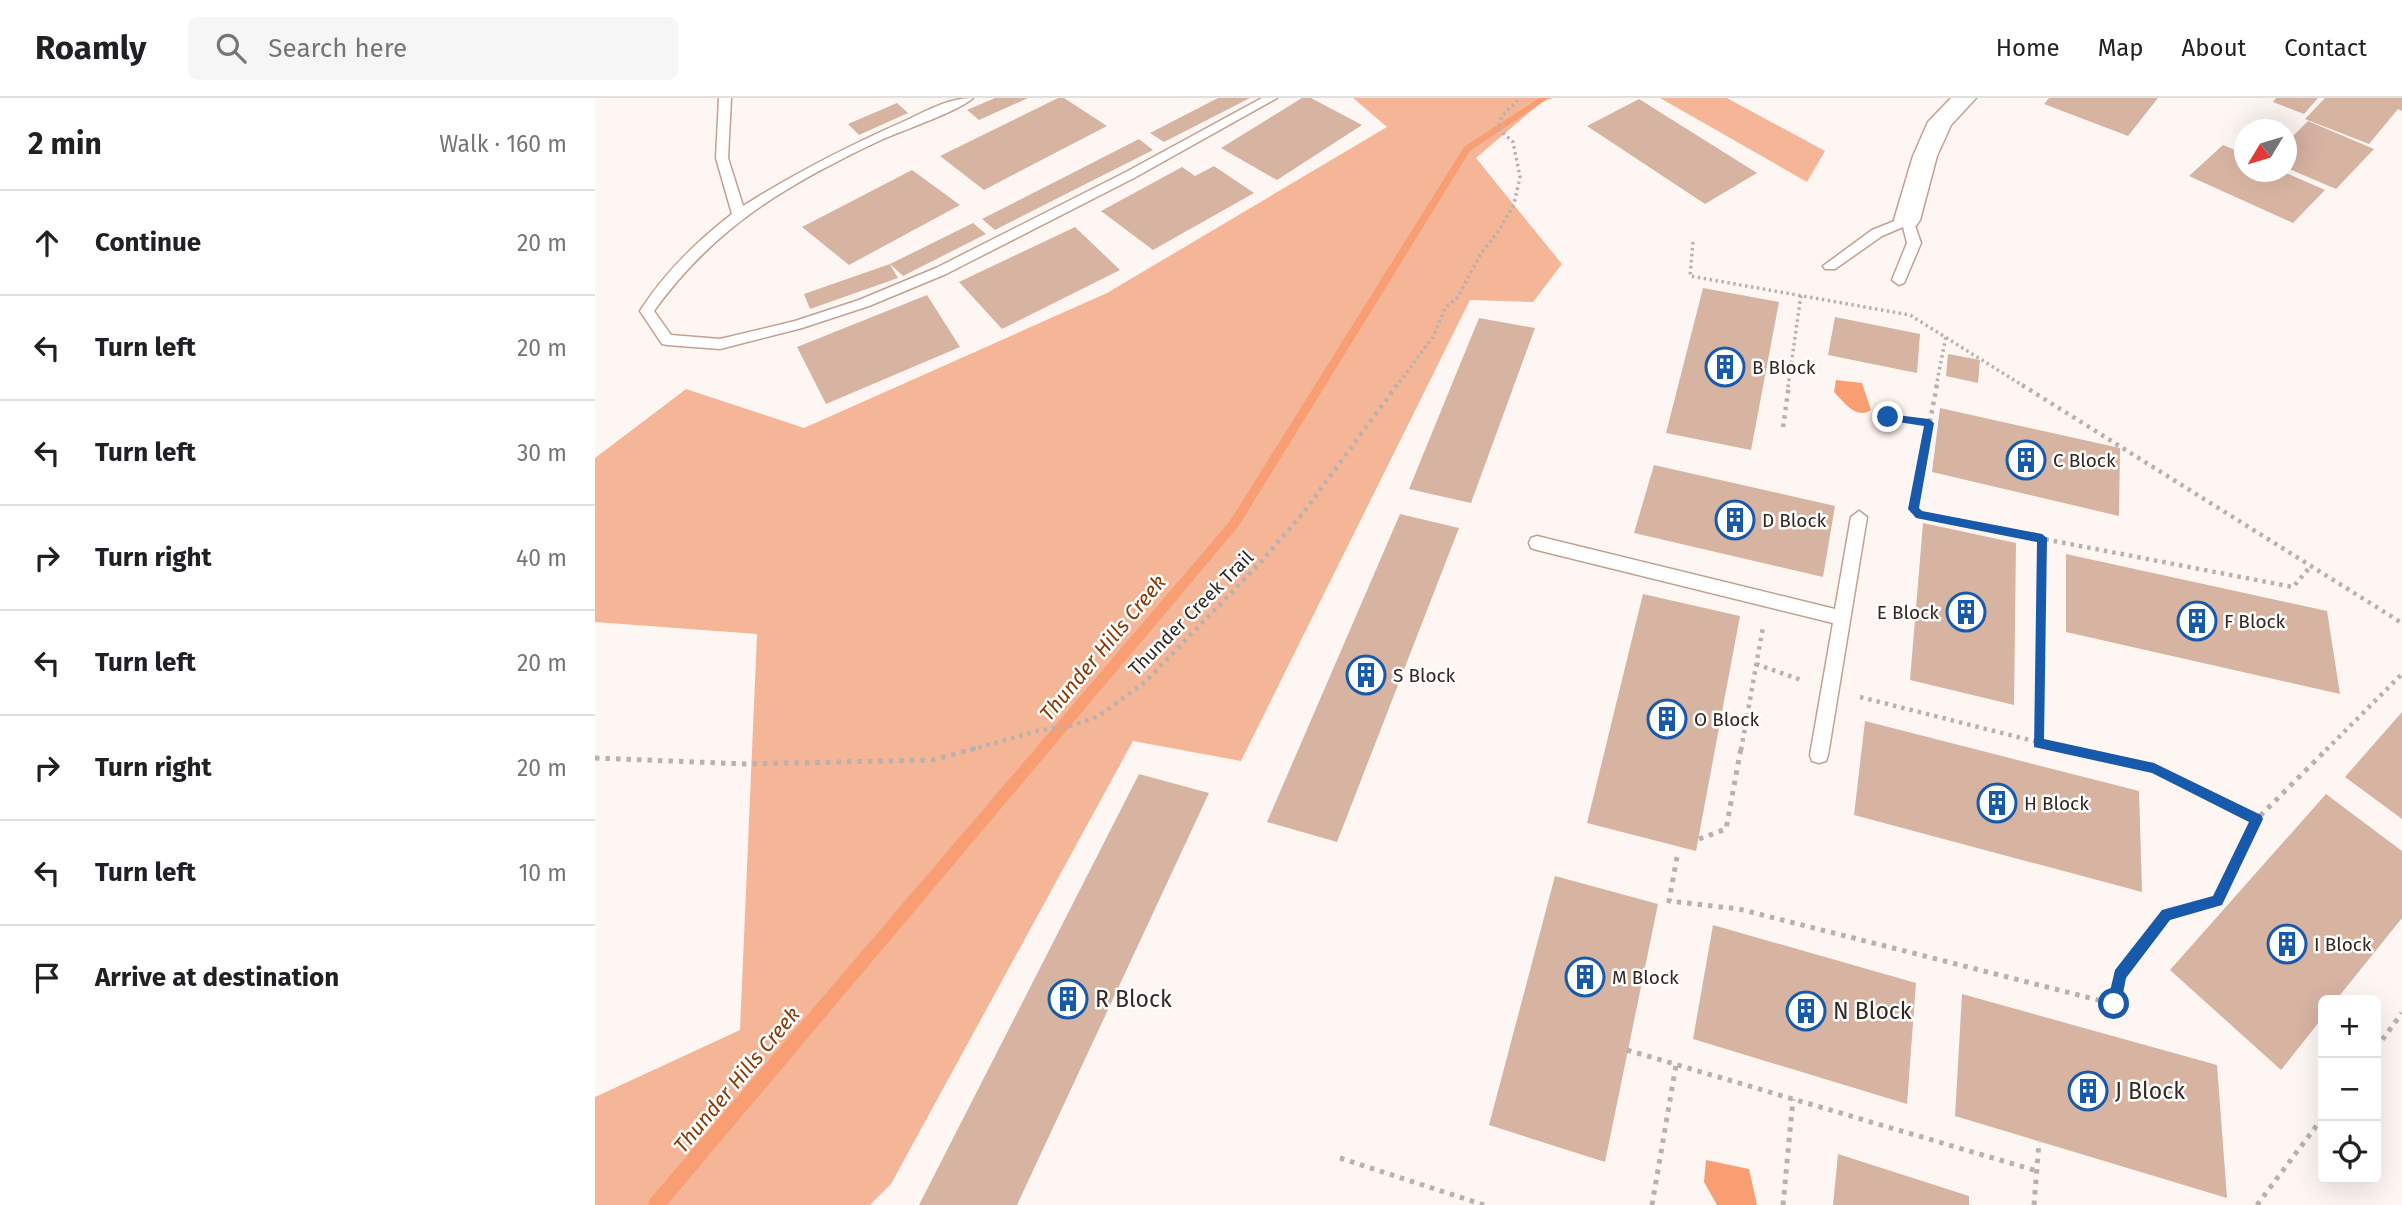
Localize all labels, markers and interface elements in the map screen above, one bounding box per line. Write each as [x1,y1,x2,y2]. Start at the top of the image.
search box [188,17,678,80]
text: Roamly [35,28,146,68]
icon: search [212,29,250,67]
text: Search here [268,33,407,64]
text: Home [1996,34,2060,62]
text: Map [2098,34,2144,62]
text: About [2182,34,2246,62]
text: Contact [2284,34,2367,62]
north arrow [2234,119,2297,182]
text: 2 min [28,126,102,162]
text: Walk · 160 m [439,130,567,158]
icon: ahead [28,224,66,262]
text: Continue [95,227,201,258]
text: 20 m [517,229,567,257]
icon: left [28,329,66,367]
text: Turn left [95,332,196,363]
text: 20 m [517,334,567,362]
building icon: B Block [1704,346,1746,388]
place label: B Block [1752,356,1816,379]
route end [1872,401,1903,432]
icon: left [28,434,66,472]
text: Turn left [95,437,196,468]
text: 30 m [517,439,567,467]
building icon: C Block [2005,439,2047,481]
place label: C Block [2053,449,2116,472]
building icon: D Block [1714,499,1756,541]
place label: D Block [1762,509,1826,532]
icon: right [28,539,66,577]
text: Turn right [95,542,212,573]
text: 40 m [516,544,567,572]
street label: Thunder Creek Trail [1124,546,1258,680]
water label: Thunder Hills Creek [1034,570,1172,726]
building icon: E Block [1945,591,1987,633]
building icon: F Block [2176,600,2218,642]
place label: E Block [1877,601,1939,624]
place label: F Block [2224,610,2286,633]
icon: left [28,644,66,682]
text: Turn left [95,647,196,678]
text: 20 m [517,649,567,677]
building icon: S Block [1345,654,1387,696]
place label: S Block [1393,664,1456,687]
building icon: O Block [1646,698,1688,740]
place label: O Block [1694,708,1759,731]
icon: right [28,749,66,787]
text: Turn right [95,752,212,783]
text: 20 m [517,754,567,782]
building icon: H Block [1976,782,2018,824]
place label: H Block [2024,792,2089,815]
icon: left [28,854,66,892]
text: Turn left [95,857,196,888]
text: 10 m [518,859,567,887]
building icon: I Block [2266,923,2308,965]
place label: I Block [2314,933,2372,956]
building icon: M Block [1564,956,1606,998]
icon: arrive [28,959,66,997]
text: Arrive at destination [95,962,339,993]
place label: M Block [1612,966,1679,989]
building icon: R Block [1047,978,1089,1020]
place label: R Block [1095,985,1172,1013]
route start [2098,988,2129,1019]
building icon: N Block [1785,990,1827,1032]
map controls [2318,995,2381,1184]
button: + [2318,995,2381,1058]
place label: N Block [1833,997,1912,1025]
water label: Thunder Hills Creek [668,1002,806,1158]
button: − [2318,1058,2381,1121]
building icon: J Block [2067,1070,2109,1112]
place label: J Block [2115,1077,2185,1105]
button: locate [2318,1121,2381,1184]

